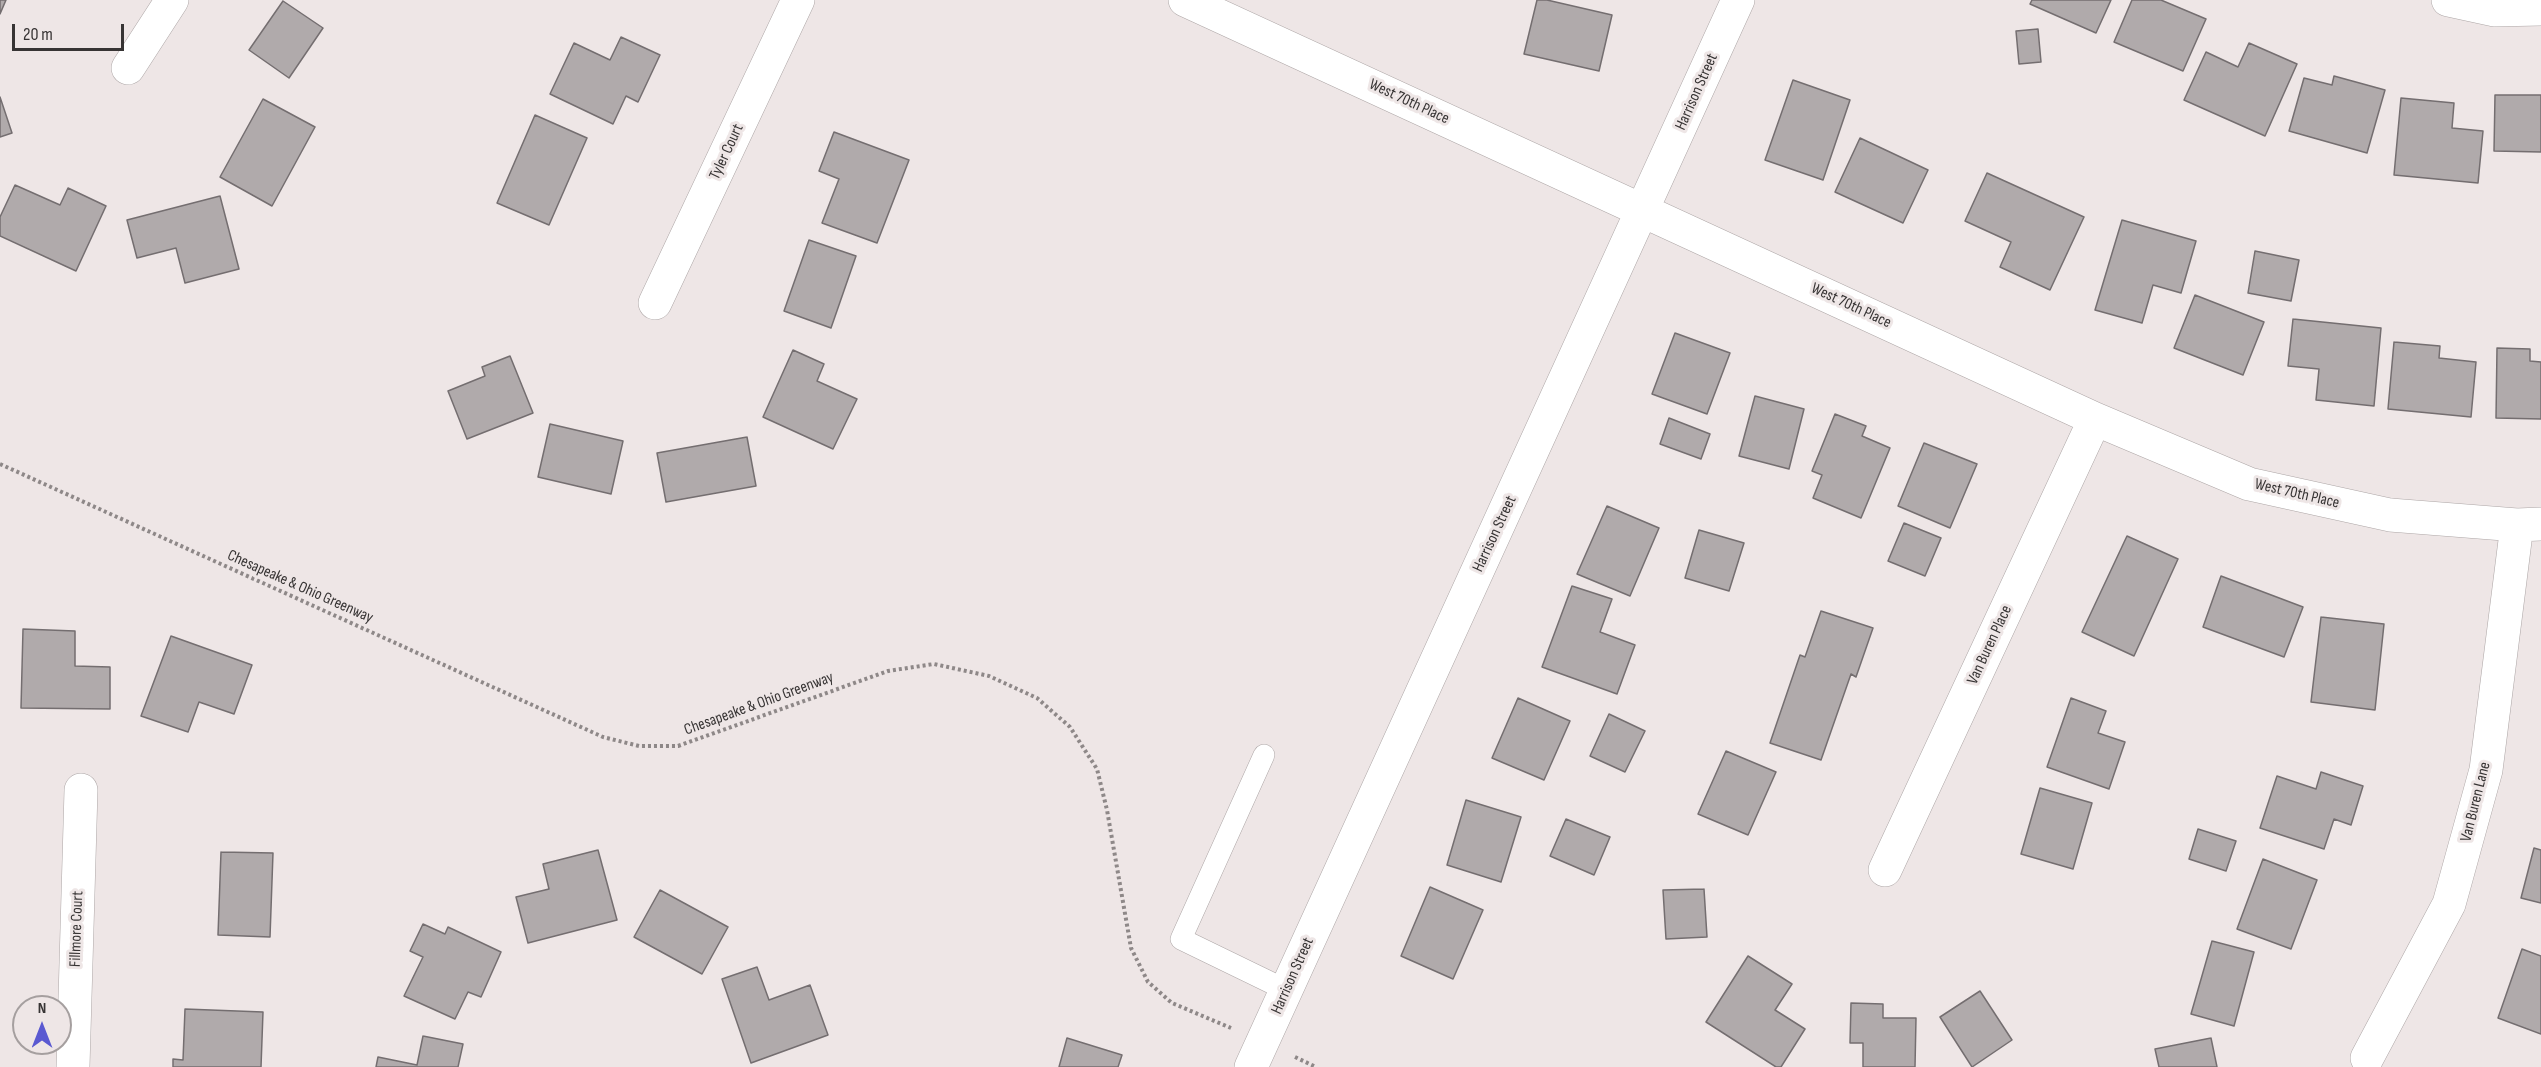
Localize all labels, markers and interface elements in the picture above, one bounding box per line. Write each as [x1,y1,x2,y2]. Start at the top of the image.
scale bar [15,12,128,50]
text: 20 m [23,24,53,45]
street label: Harrison Street [1672,51,1722,133]
street label: West 70th Place [1366,75,1452,129]
street label: Tyler Court [706,121,748,183]
street label: West 70th Place [1808,279,1894,333]
street label: West 70th Place [2253,475,2341,513]
street label: Harrison Street [1469,493,1521,575]
street label: Chesapeake & Ohio Greenway [224,546,376,628]
street label: Van Buren Place [1963,602,2017,688]
street label: Chesapeake & Ohio Greenway [682,668,836,740]
street label: Van Buren Lane [2457,760,2495,844]
street label: Fillmore Court [66,891,88,967]
street label: Harrison Street [1268,935,1318,1017]
north arrow [12,995,72,1055]
text: N [38,999,46,1018]

